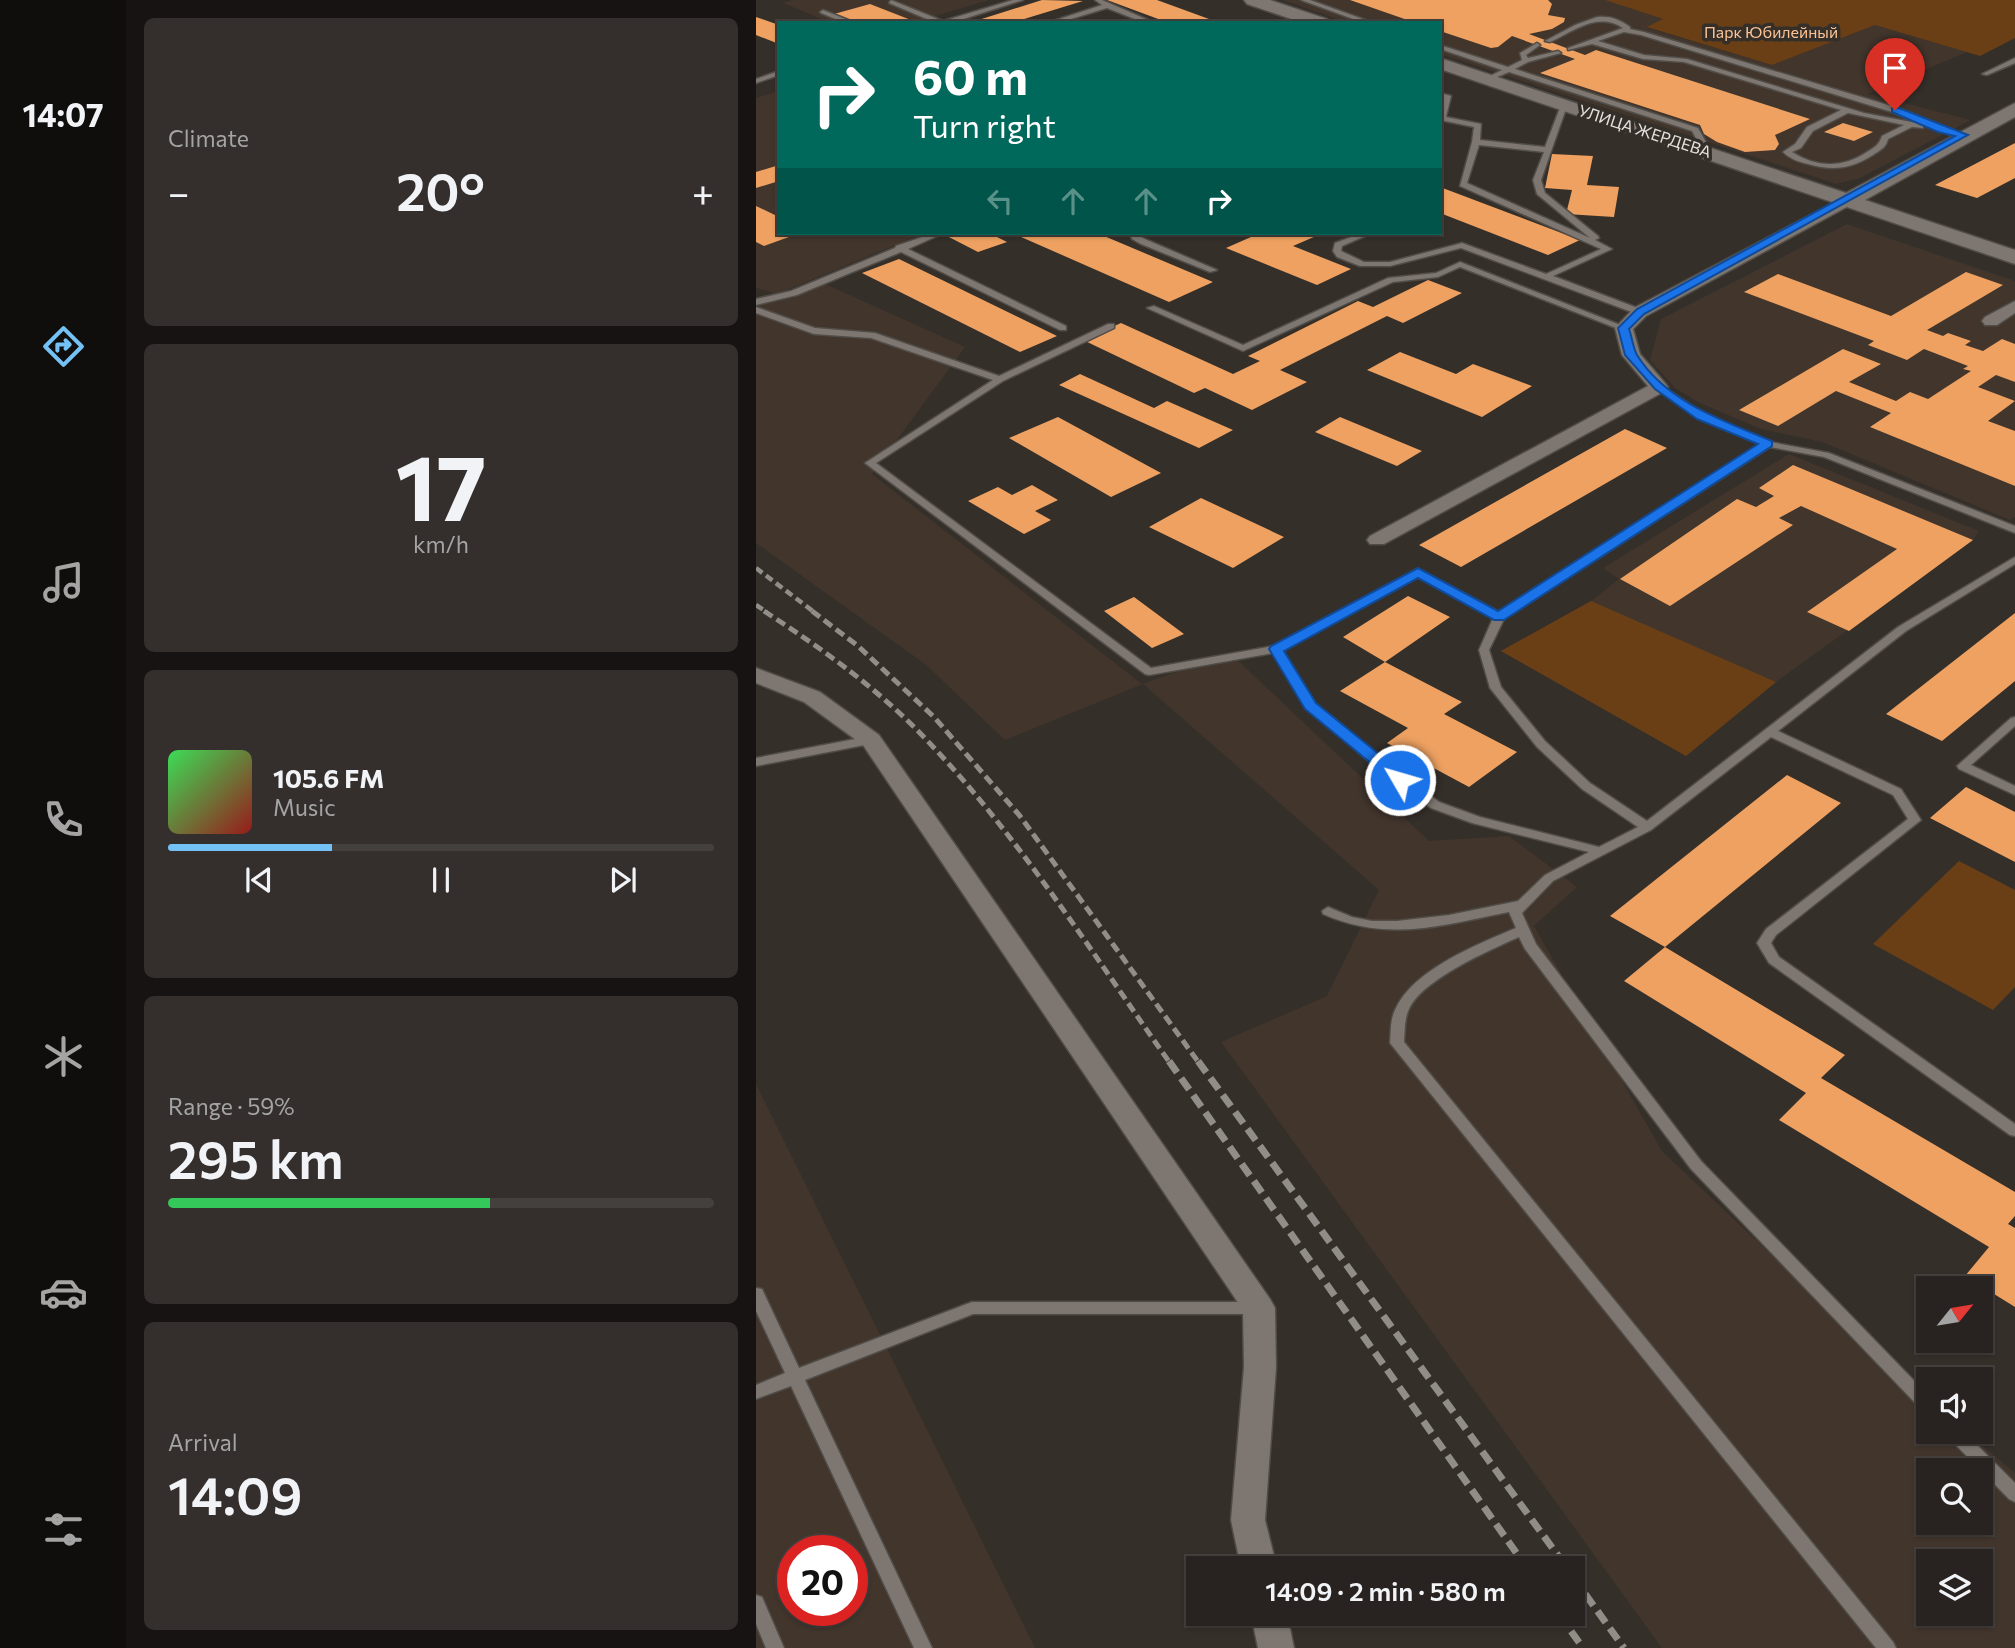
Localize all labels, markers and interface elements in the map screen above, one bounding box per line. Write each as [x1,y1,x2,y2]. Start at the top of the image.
park label: Парк Юбилейный [1704,22,1838,41]
pin [1865,38,1925,110]
text: 60 m [913,45,1028,105]
icon: right [798,49,889,140]
icon: arrive [1876,49,1914,87]
text: 14:07 [22,94,104,134]
street label: УЛИЦА ЖЕРДЕВА [1576,100,1714,161]
text: Turn right [913,105,1056,145]
text: Climate [168,124,249,152]
text: 20° [396,158,485,222]
text: − [168,168,190,215]
text: + [692,168,714,215]
icon: left [981,182,1019,220]
icon: ahead [1054,182,1092,220]
icon: ahead [1127,182,1165,220]
icon: right [1200,182,1238,220]
icon: directions [39,322,88,371]
text: 17 [395,428,487,540]
text: km/h [413,530,469,558]
icon: music [39,558,88,607]
position arrow [1363,743,1437,817]
text: 105.6 FM [273,762,384,793]
text: Music [273,793,336,821]
icon: phone [39,795,88,844]
icon: previous [240,861,278,899]
icon: pause [422,861,460,899]
icon: next [604,861,642,899]
icon: climate [39,1032,88,1081]
text: Range · 59% [168,1092,295,1120]
text: 295 km [168,1126,344,1190]
icon: car [39,1268,88,1317]
north arrow [1916,1276,1993,1353]
map controls [1916,1276,1993,1626]
button: sound [1916,1367,1993,1444]
text: Arrival [168,1428,238,1456]
button: search [1916,1458,1993,1535]
text: 14:09 [168,1462,302,1526]
icon: filters [39,1505,88,1554]
speed limit sign: 20 [777,1535,868,1626]
button: layers [1916,1549,1993,1626]
text: 14:09 · 2 min · 580 m [1265,1575,1506,1606]

